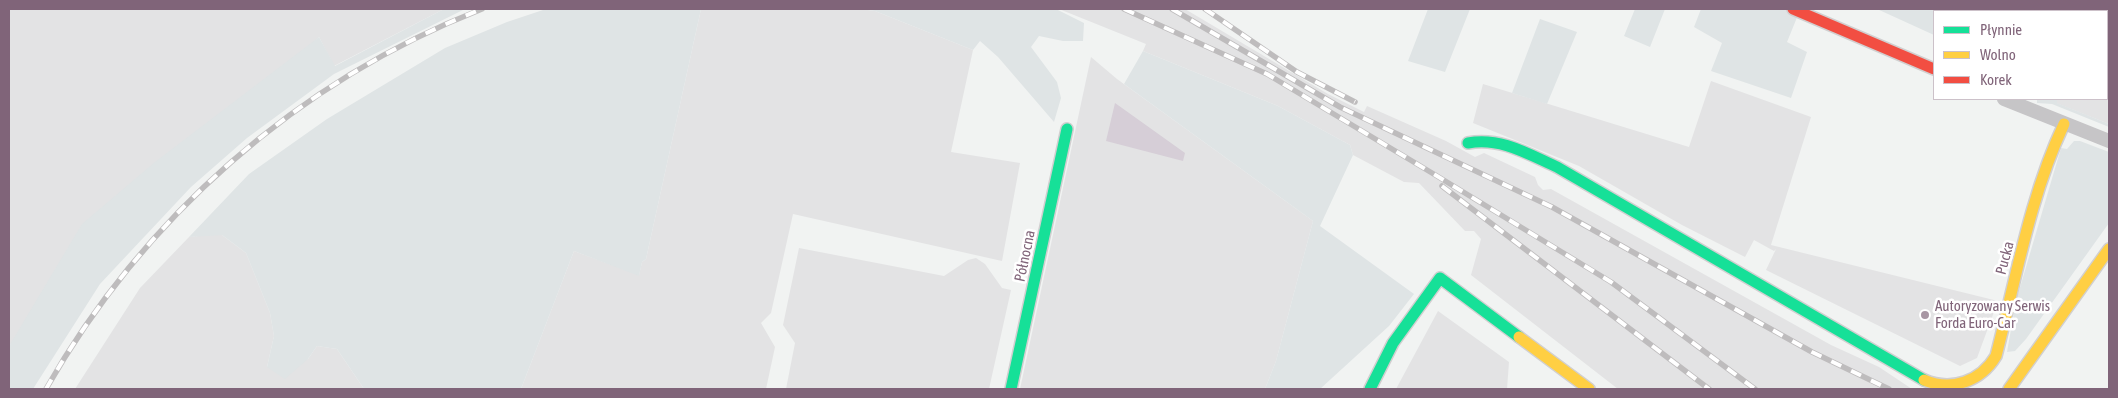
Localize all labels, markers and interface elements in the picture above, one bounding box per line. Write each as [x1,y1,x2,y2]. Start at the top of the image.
legend [1933,10,2108,100]
text: Płynnie [1980,21,2022,38]
text: Wolno [1980,46,2016,63]
text: Korek [1980,71,2012,88]
street label: Północna [1011,229,1039,283]
street label: Pucka [1992,239,2018,277]
place label: Autoryzowany Serwis Forda Euro-Car [1935,297,2050,332]
marker: Autoryzowany Serwis Forda Euro-Car [1919,309,1931,321]

